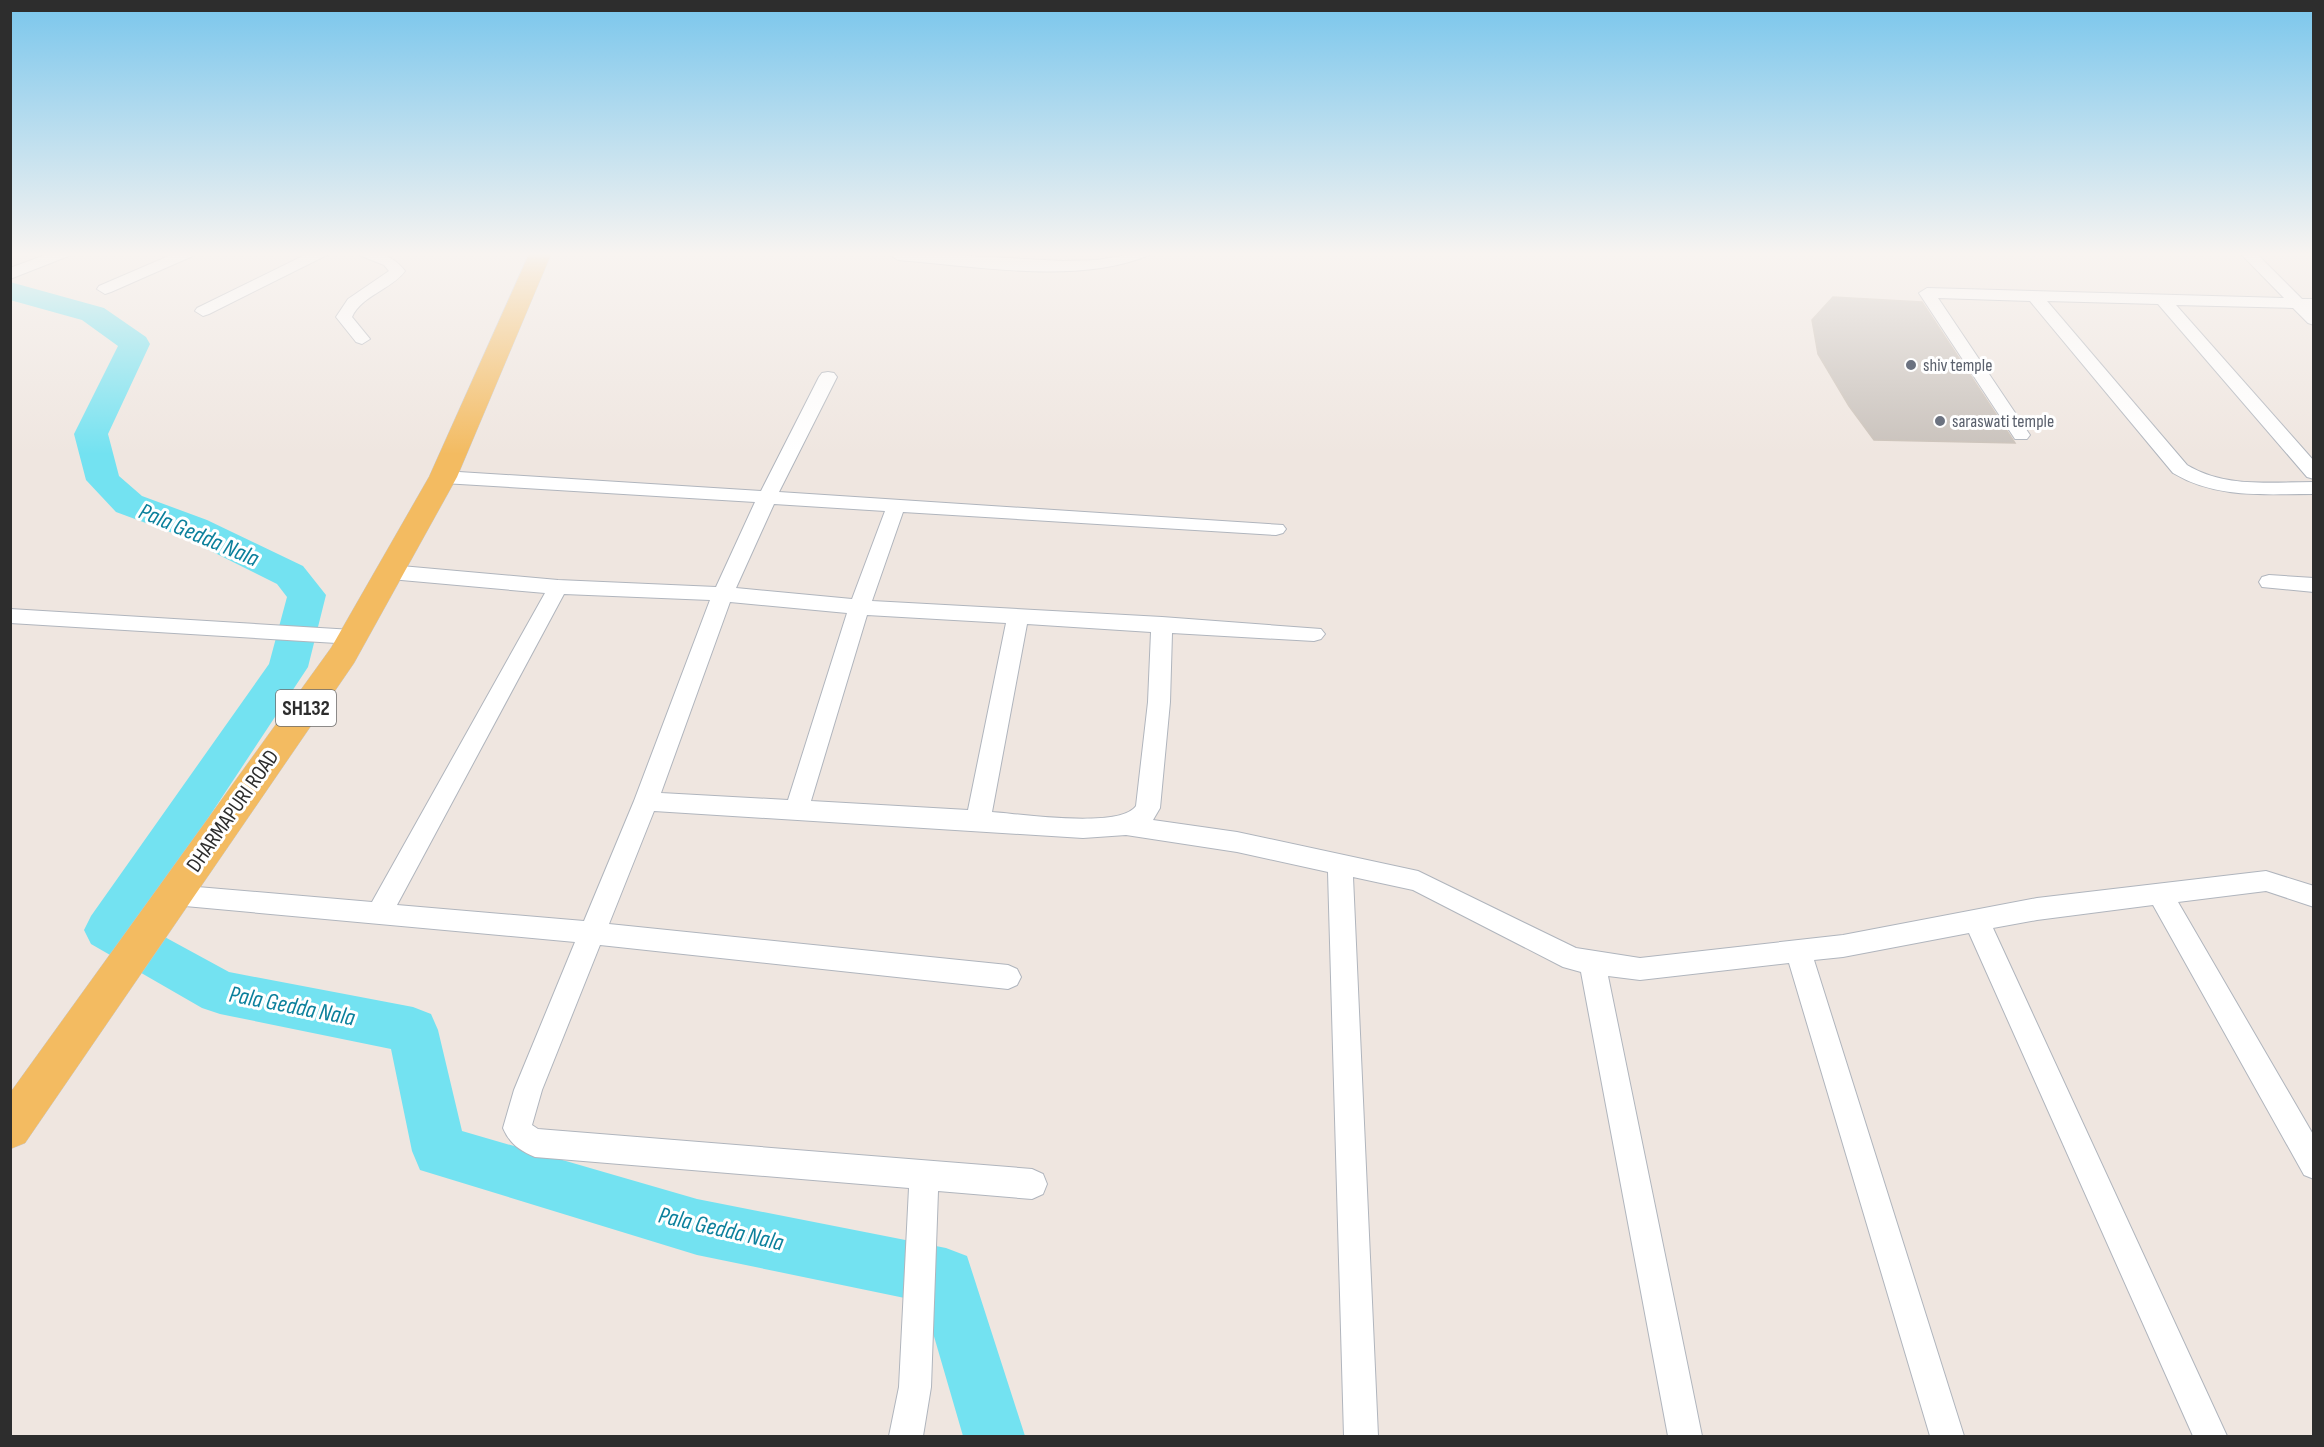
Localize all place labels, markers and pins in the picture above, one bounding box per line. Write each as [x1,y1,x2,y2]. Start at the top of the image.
place label: shiv temple [1923,355,1992,376]
marker: shiv temple [1904,358,1918,372]
place label: saraswati temple [1952,411,2054,432]
marker: saraswati temple [1933,414,1947,428]

